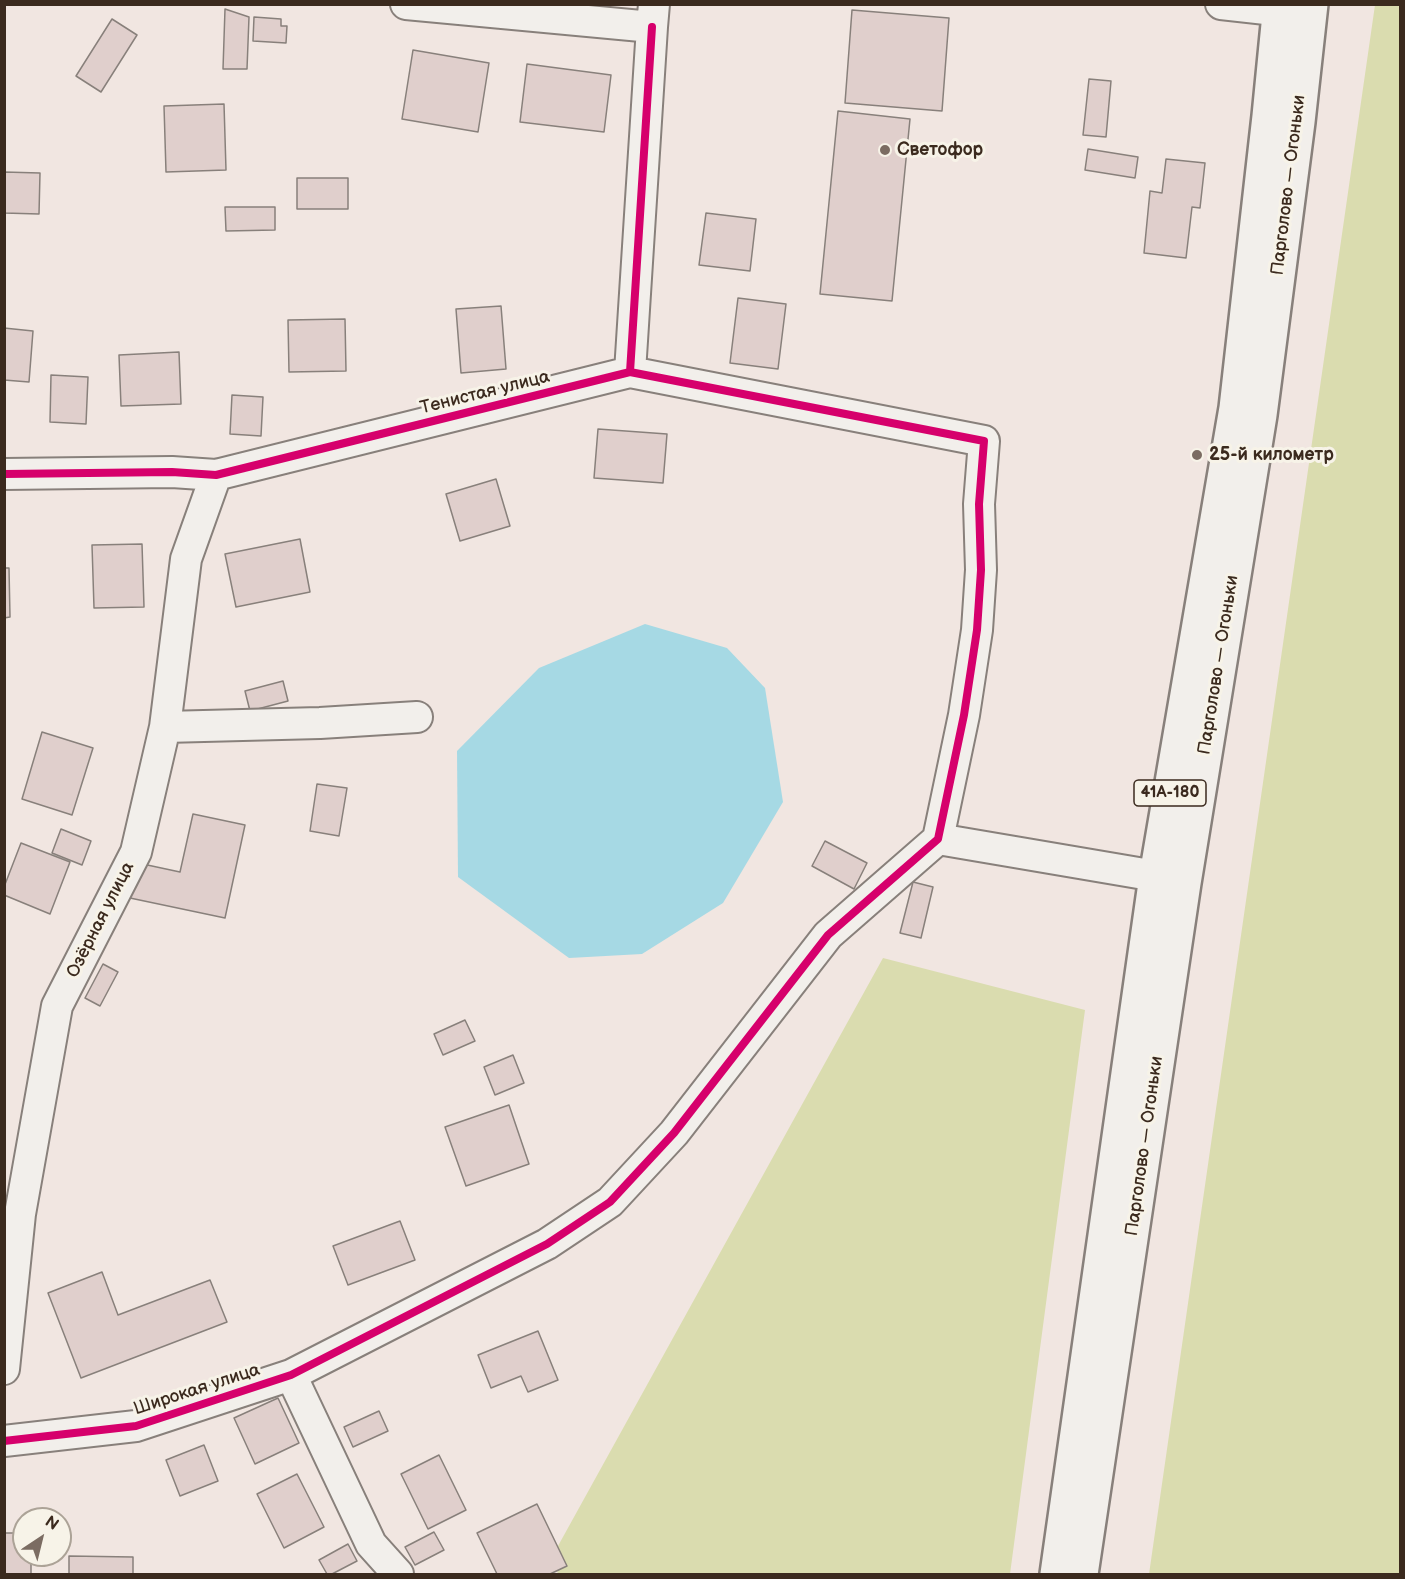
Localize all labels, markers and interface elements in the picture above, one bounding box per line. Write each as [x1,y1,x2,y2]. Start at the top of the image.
street label: Парголово — Огоньки [1267,94,1311,276]
place label: Светофор [897,139,983,161]
marker: Светофор [878,143,892,157]
street label: Тенистая улица [418,366,552,420]
place label: 25-й километр [1209,444,1334,466]
marker: 25-й километр [1190,448,1204,462]
street label: Парголово — Огоньки [1194,574,1244,756]
road number: 41А-180 [1134,780,1206,806]
street label: Озёрная улица [63,858,139,982]
street label: Парголово — Огоньки [1122,1055,1168,1237]
street label: Широкая улица [131,1359,263,1421]
north arrow [12,1507,72,1567]
text: N [41,1512,62,1535]

